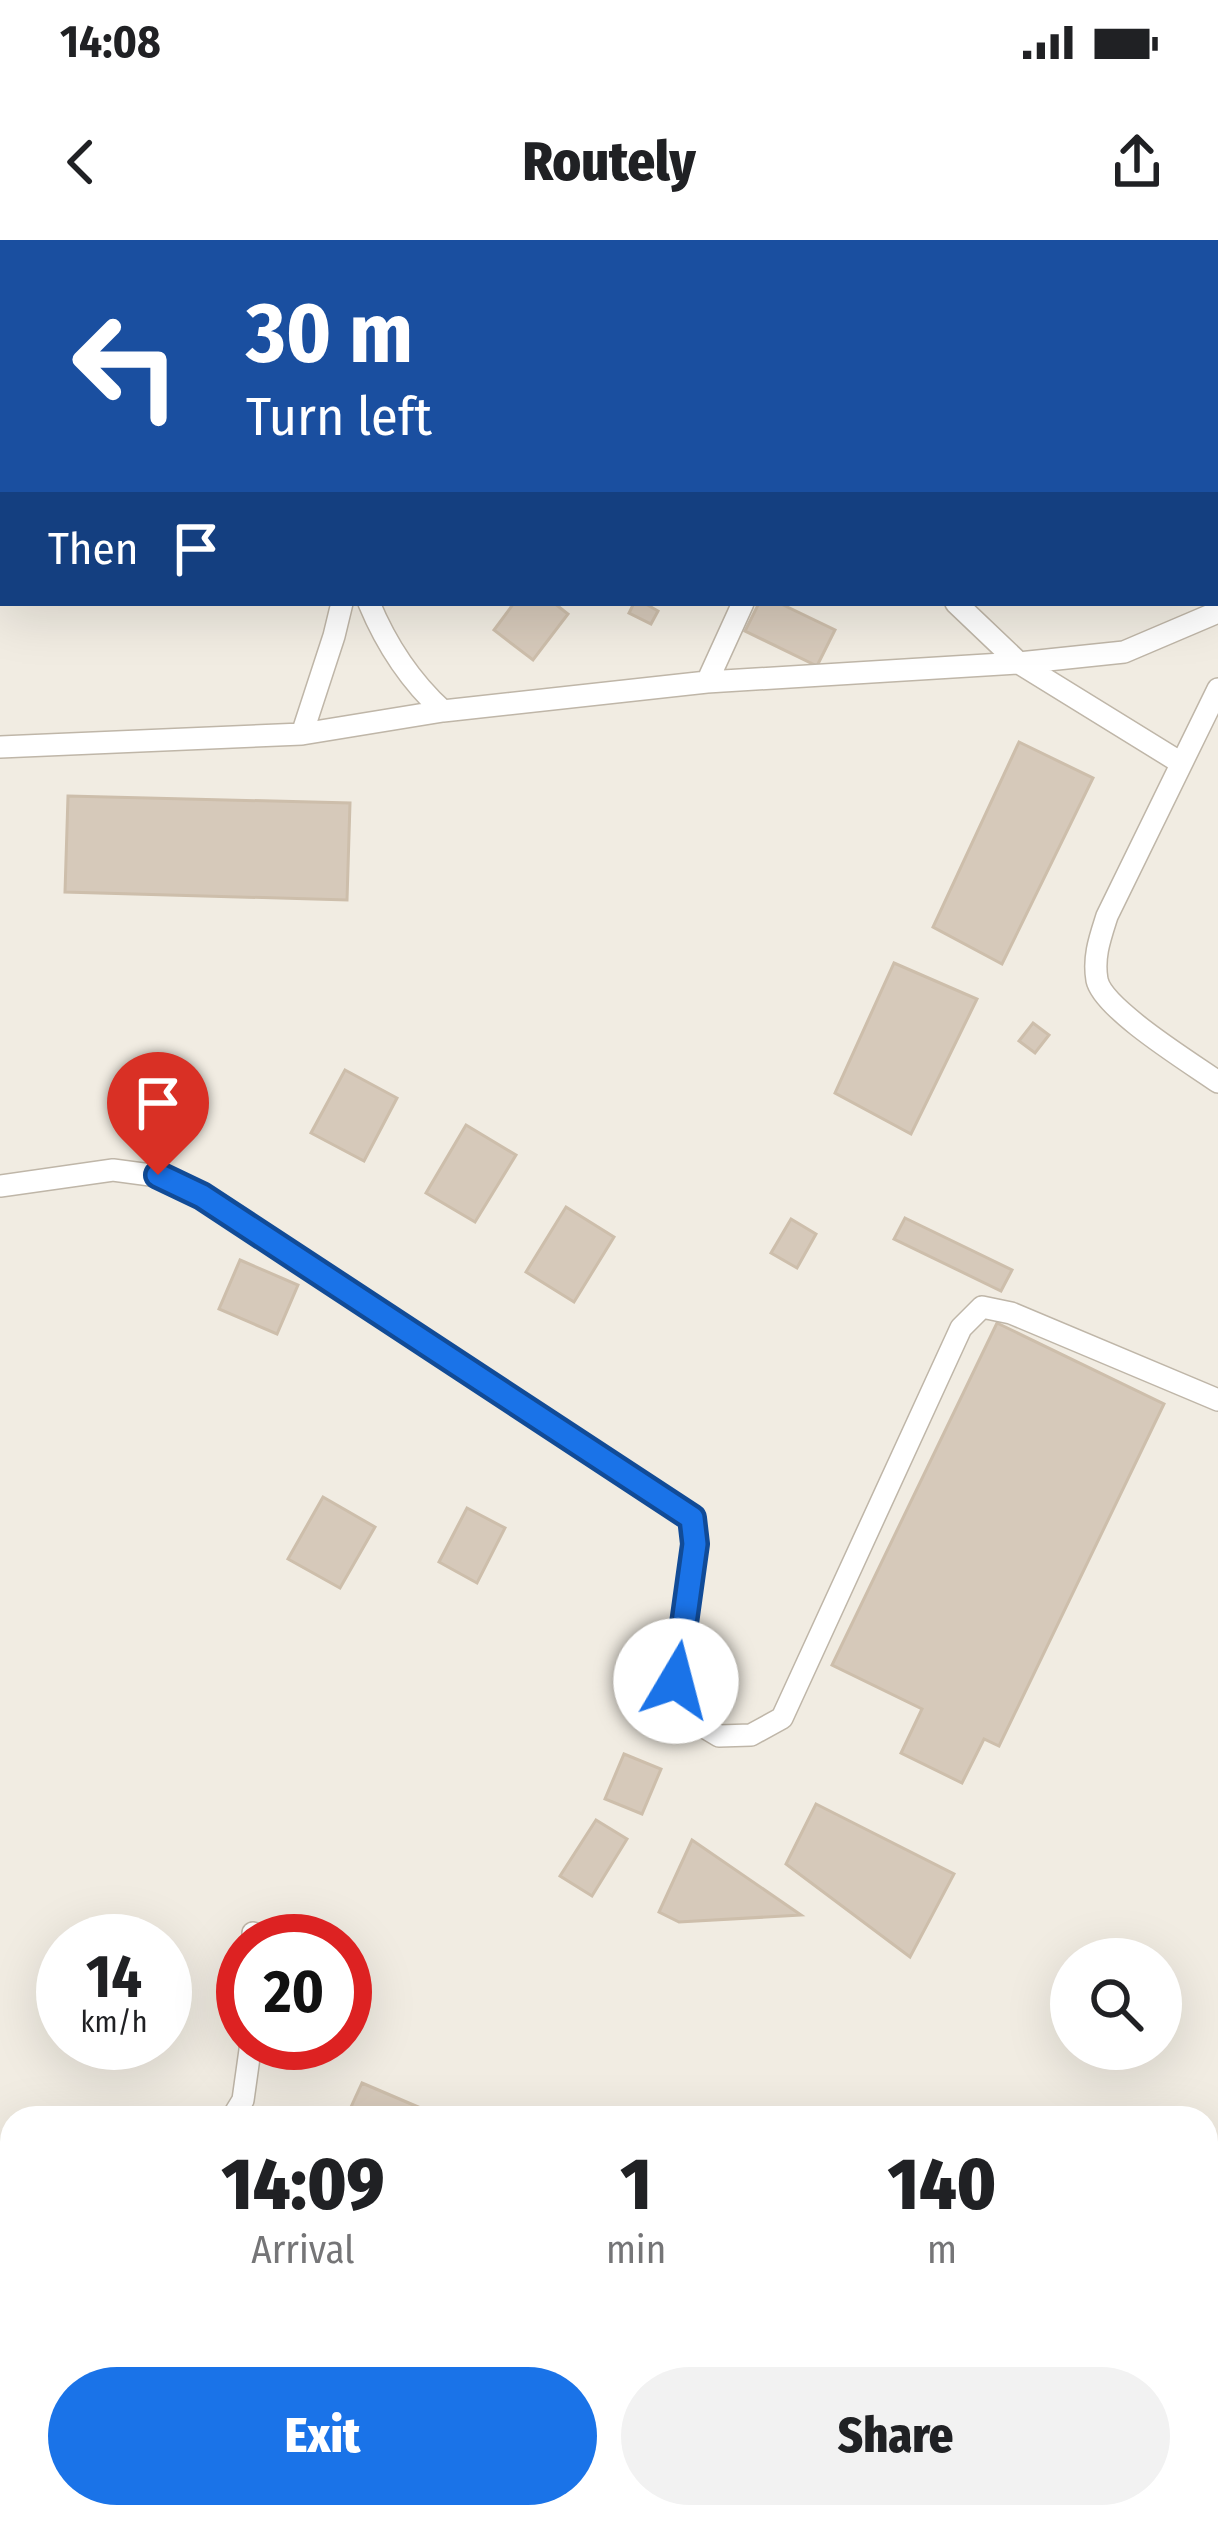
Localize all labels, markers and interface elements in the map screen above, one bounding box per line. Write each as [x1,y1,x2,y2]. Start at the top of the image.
text: 14:08 [60,15,161,69]
icon: back [48,129,114,195]
icon: share [1104,129,1170,195]
text: Routely [522,130,696,194]
text: 30 m [246,283,413,384]
icon: left [48,288,204,444]
text: Turn left [246,385,432,449]
icon: arrive [163,516,229,582]
text: Then [48,522,139,576]
pin [107,1052,209,1175]
icon: arrive [125,1070,191,1136]
position arrow [613,1618,739,1744]
speed limit sign: 20 [216,1914,372,2070]
map controls [1050,1938,1182,2070]
button: search [1050,1938,1182,2070]
text: 14 [86,1941,142,2013]
text: km/h [81,2004,147,2040]
text: 14:09 [221,2142,384,2228]
text: 1 [620,2142,652,2228]
text: 140 [888,2142,997,2228]
text: Arrival [251,2227,355,2273]
text: min [606,2227,666,2273]
text: m [927,2227,957,2273]
button: Exit [48,2367,597,2505]
button: Share [621,2367,1170,2505]

